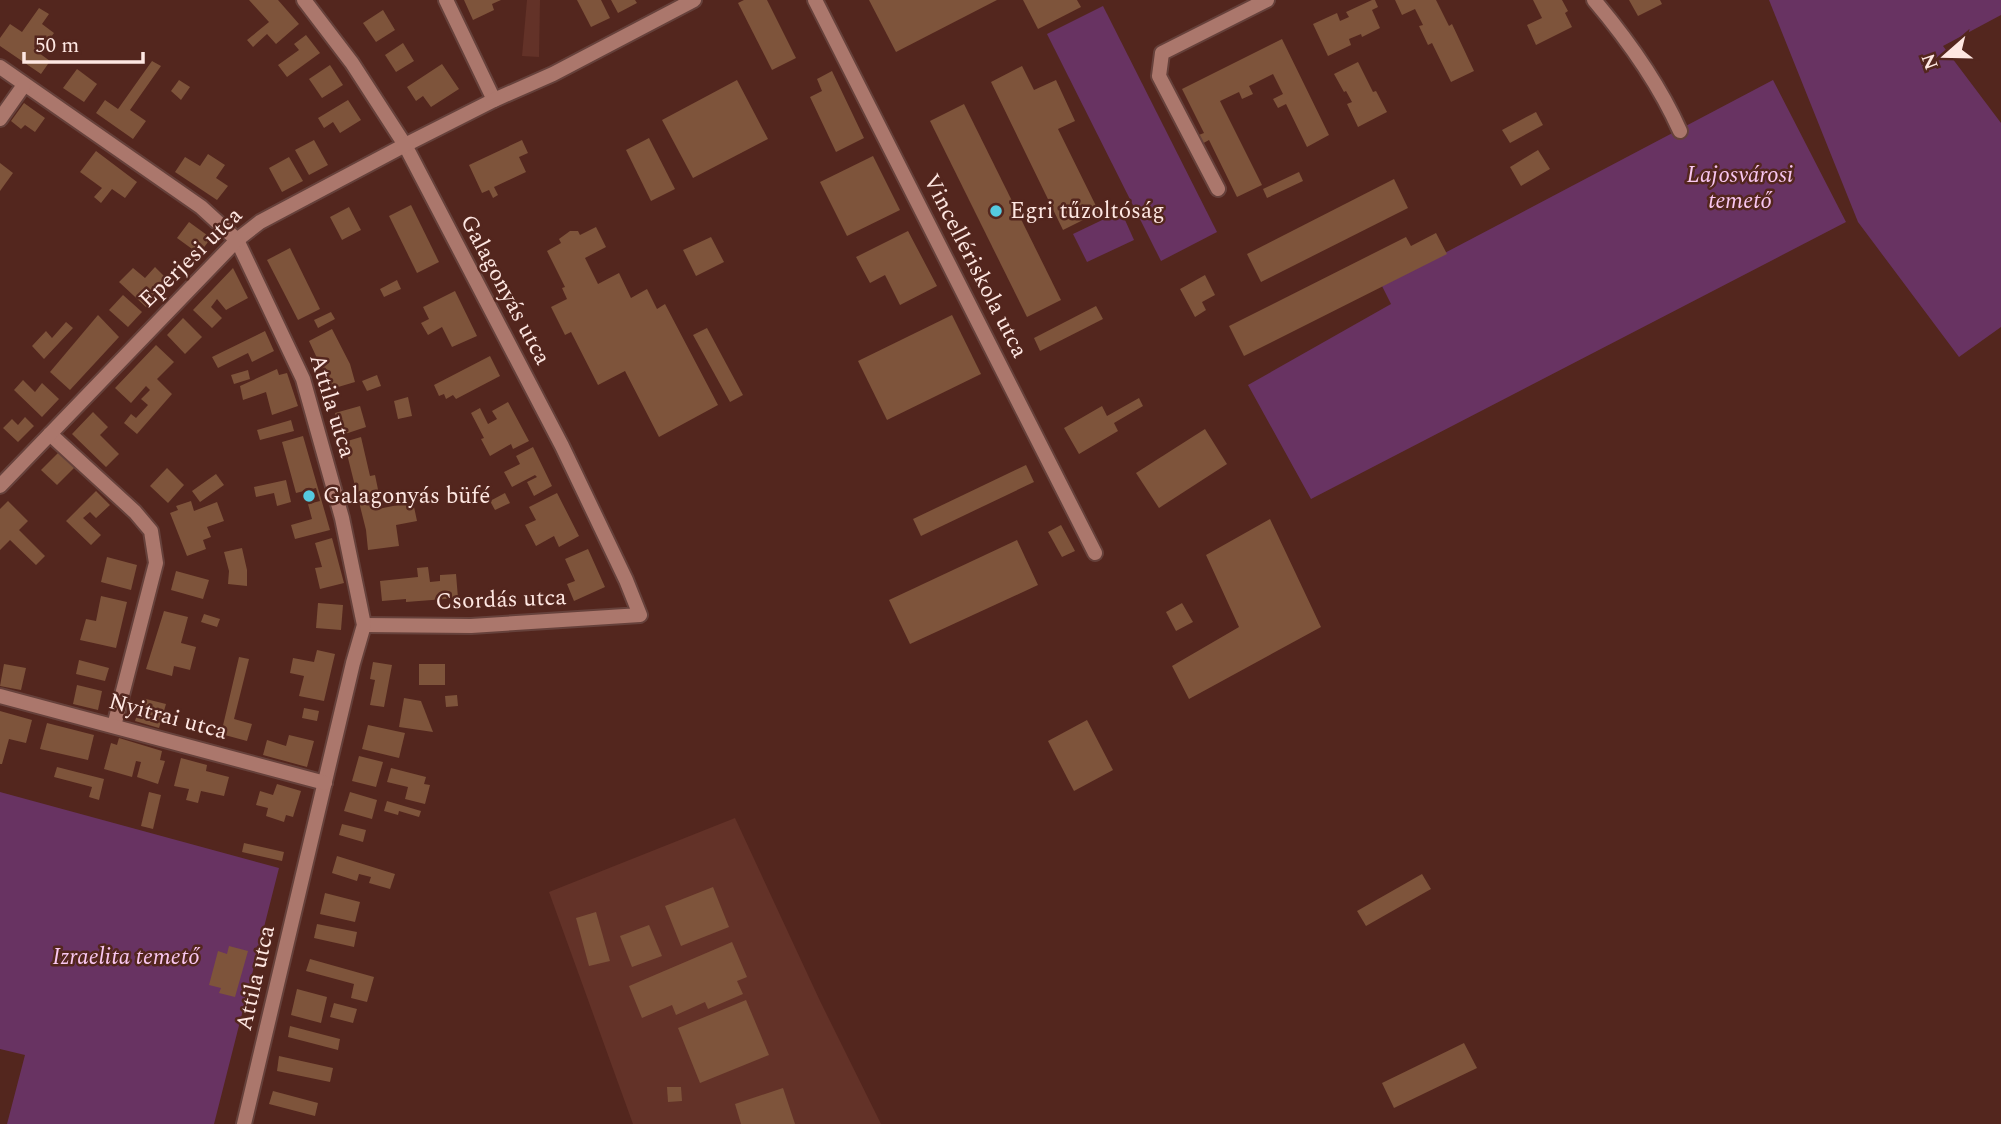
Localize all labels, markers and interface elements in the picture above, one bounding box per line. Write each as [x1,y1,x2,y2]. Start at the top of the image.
scale bar [24,21,144,65]
north arrow [1910,21,1980,91]
text: 50 m [35,30,79,62]
text: N [1914,49,1947,74]
park label: Lajosvárosi temető [1687,158,1793,219]
street label: Vincellériskola utca [913,168,1037,364]
place label: Egri tűzoltóság [1010,194,1165,229]
street label: Eperjesi utca [131,199,251,317]
marker: Egri tűzoltóság [988,203,1004,219]
street label: Galagonyás utca [451,209,559,371]
street label: Attila utca [300,350,364,462]
place label: Galagonyás büfé [323,479,490,514]
marker: Galagonyás büfé [301,488,317,504]
street label: Csordás utca [435,580,567,620]
street label: Nyitrai utca [105,684,231,750]
street label: Attila utca [227,922,285,1034]
park label: Izraelita temető [52,940,201,975]

